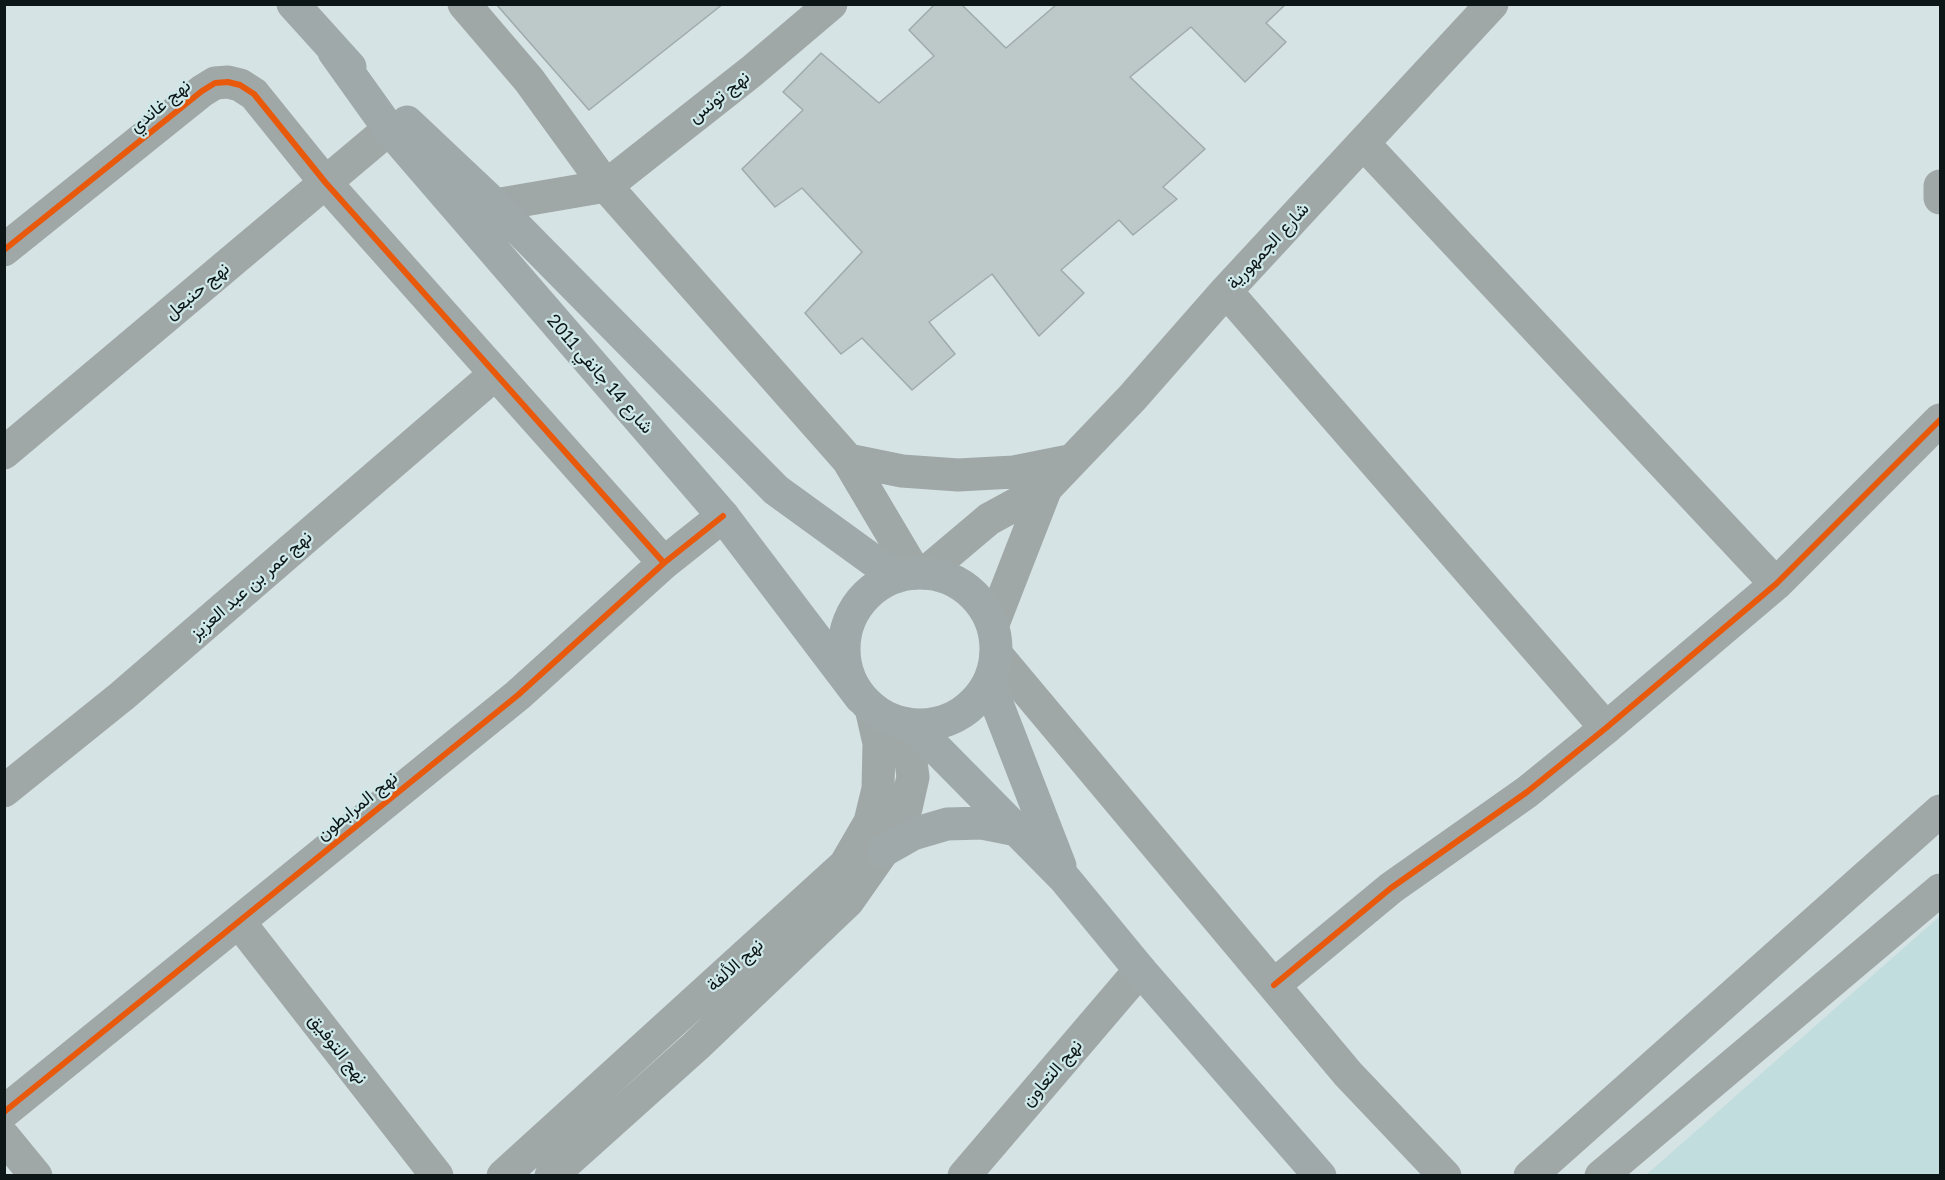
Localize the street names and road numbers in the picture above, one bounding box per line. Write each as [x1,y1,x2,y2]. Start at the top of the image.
street label: نهج تونس [684,66,754,128]
street label: نهج غاندي [125,75,195,137]
street label: شارع الجمهورية [1222,198,1314,294]
street label: نهج حنبعل [160,258,234,324]
street label: شارع 14 جانفي 2011 [542,310,658,438]
street label: نهج عمر بن عبد العزيز [186,526,316,644]
street label: نهج المرابطون [312,767,402,845]
street label: نهج الألفة [702,934,768,996]
street label: نهج التوفيق [304,1009,372,1089]
street label: نهج التعاون [1017,1035,1087,1111]

